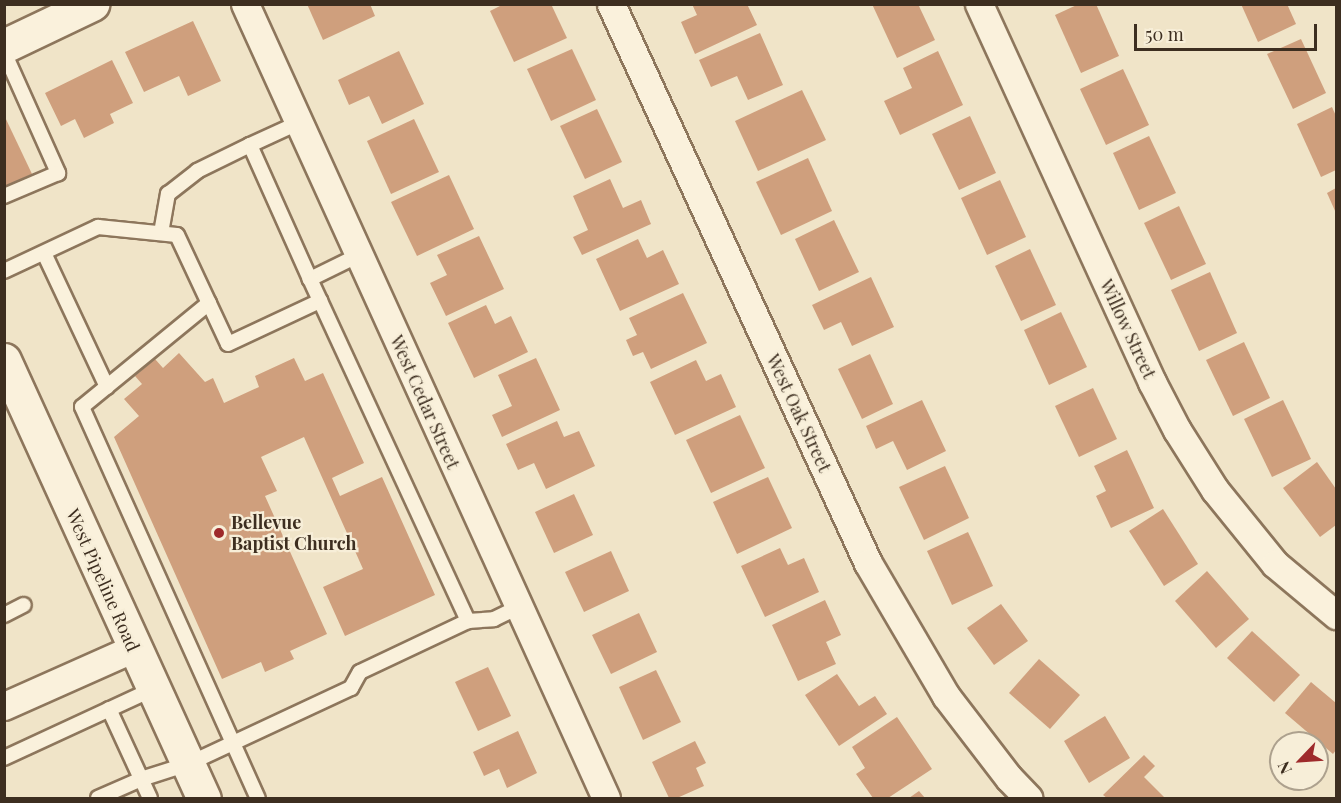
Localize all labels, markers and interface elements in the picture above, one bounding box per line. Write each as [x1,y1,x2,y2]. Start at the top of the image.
scale bar [1137,12,1320,50]
text: 50 m [1145,22,1184,46]
street label: Willow Street [1095,276,1161,382]
street label: West Cedar Street [386,331,464,473]
street label: West Oak Street [762,350,836,476]
street label: West Pipeline Road [62,505,144,655]
place label: Bellevue Baptist Church [231,512,357,554]
marker: Bellevue Baptist Church [212,526,226,540]
north arrow [1269,731,1329,791]
text: N [1272,758,1296,778]

